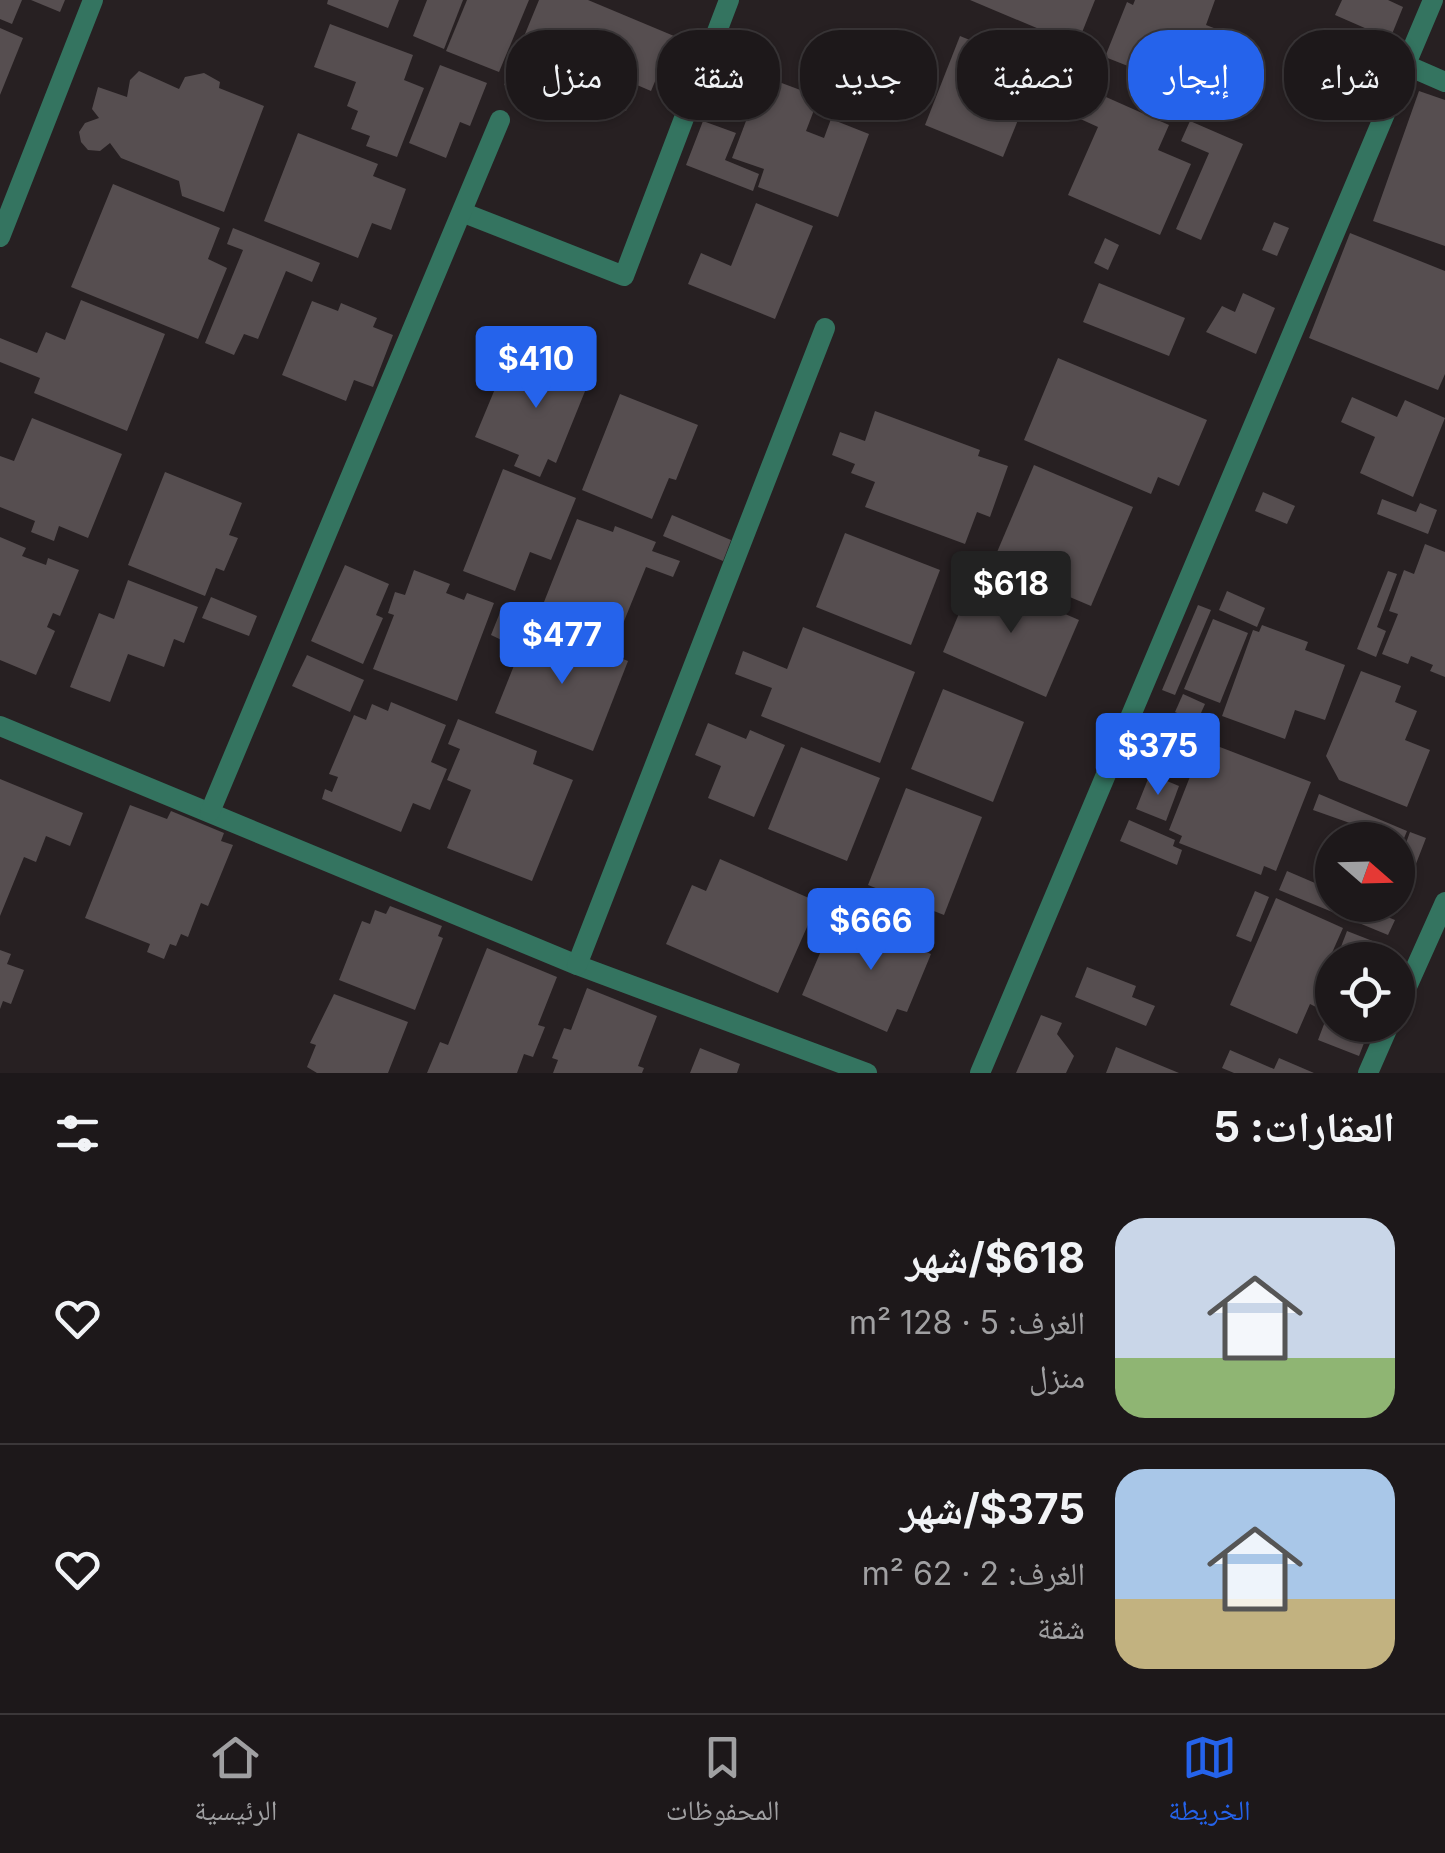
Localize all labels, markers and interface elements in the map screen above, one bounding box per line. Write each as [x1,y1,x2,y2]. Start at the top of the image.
chip: منزل [506,30,637,120]
chip: شقة [657,30,780,120]
chip: جديد [800,30,937,120]
chip: تصفية [957,30,1108,120]
chip: إيجار [1128,30,1264,120]
chip: شراء [1284,30,1415,120]
pin: $410 [477,326,595,411]
text: $410 [498,339,574,378]
pin: $618 [952,551,1070,636]
text: $618 [973,564,1049,603]
pin: $477 [503,602,621,687]
text: $477 [522,615,602,654]
pin: $375 [1099,713,1217,798]
text: $375 [1118,726,1198,765]
north arrow [1315,822,1415,922]
map controls [1315,822,1415,1042]
pin: $666 [812,888,930,973]
text: $666 [829,901,913,940]
button: locate [1315,942,1415,1042]
text: العقارات: 5 [1213,1101,1395,1152]
icon: filters [50,1106,105,1161]
text: $618/شهر [906,1232,1085,1283]
icon: home [1195,1258,1315,1378]
icon: heart [50,1291,105,1346]
text: الغرف: 5 · 128 m² [849,1303,1085,1342]
text: منزل [1029,1357,1085,1396]
text: $375/شهر [901,1483,1085,1534]
icon: home [1195,1509,1315,1629]
icon: heart [50,1542,105,1597]
text: الغرف: 2 · 62 m² [862,1554,1085,1593]
text: شقة [1037,1608,1085,1647]
tab: الرئيسية [194,1730,277,1838]
tab: المحفوظات [666,1730,780,1838]
tab: الخريطة [1168,1730,1251,1838]

